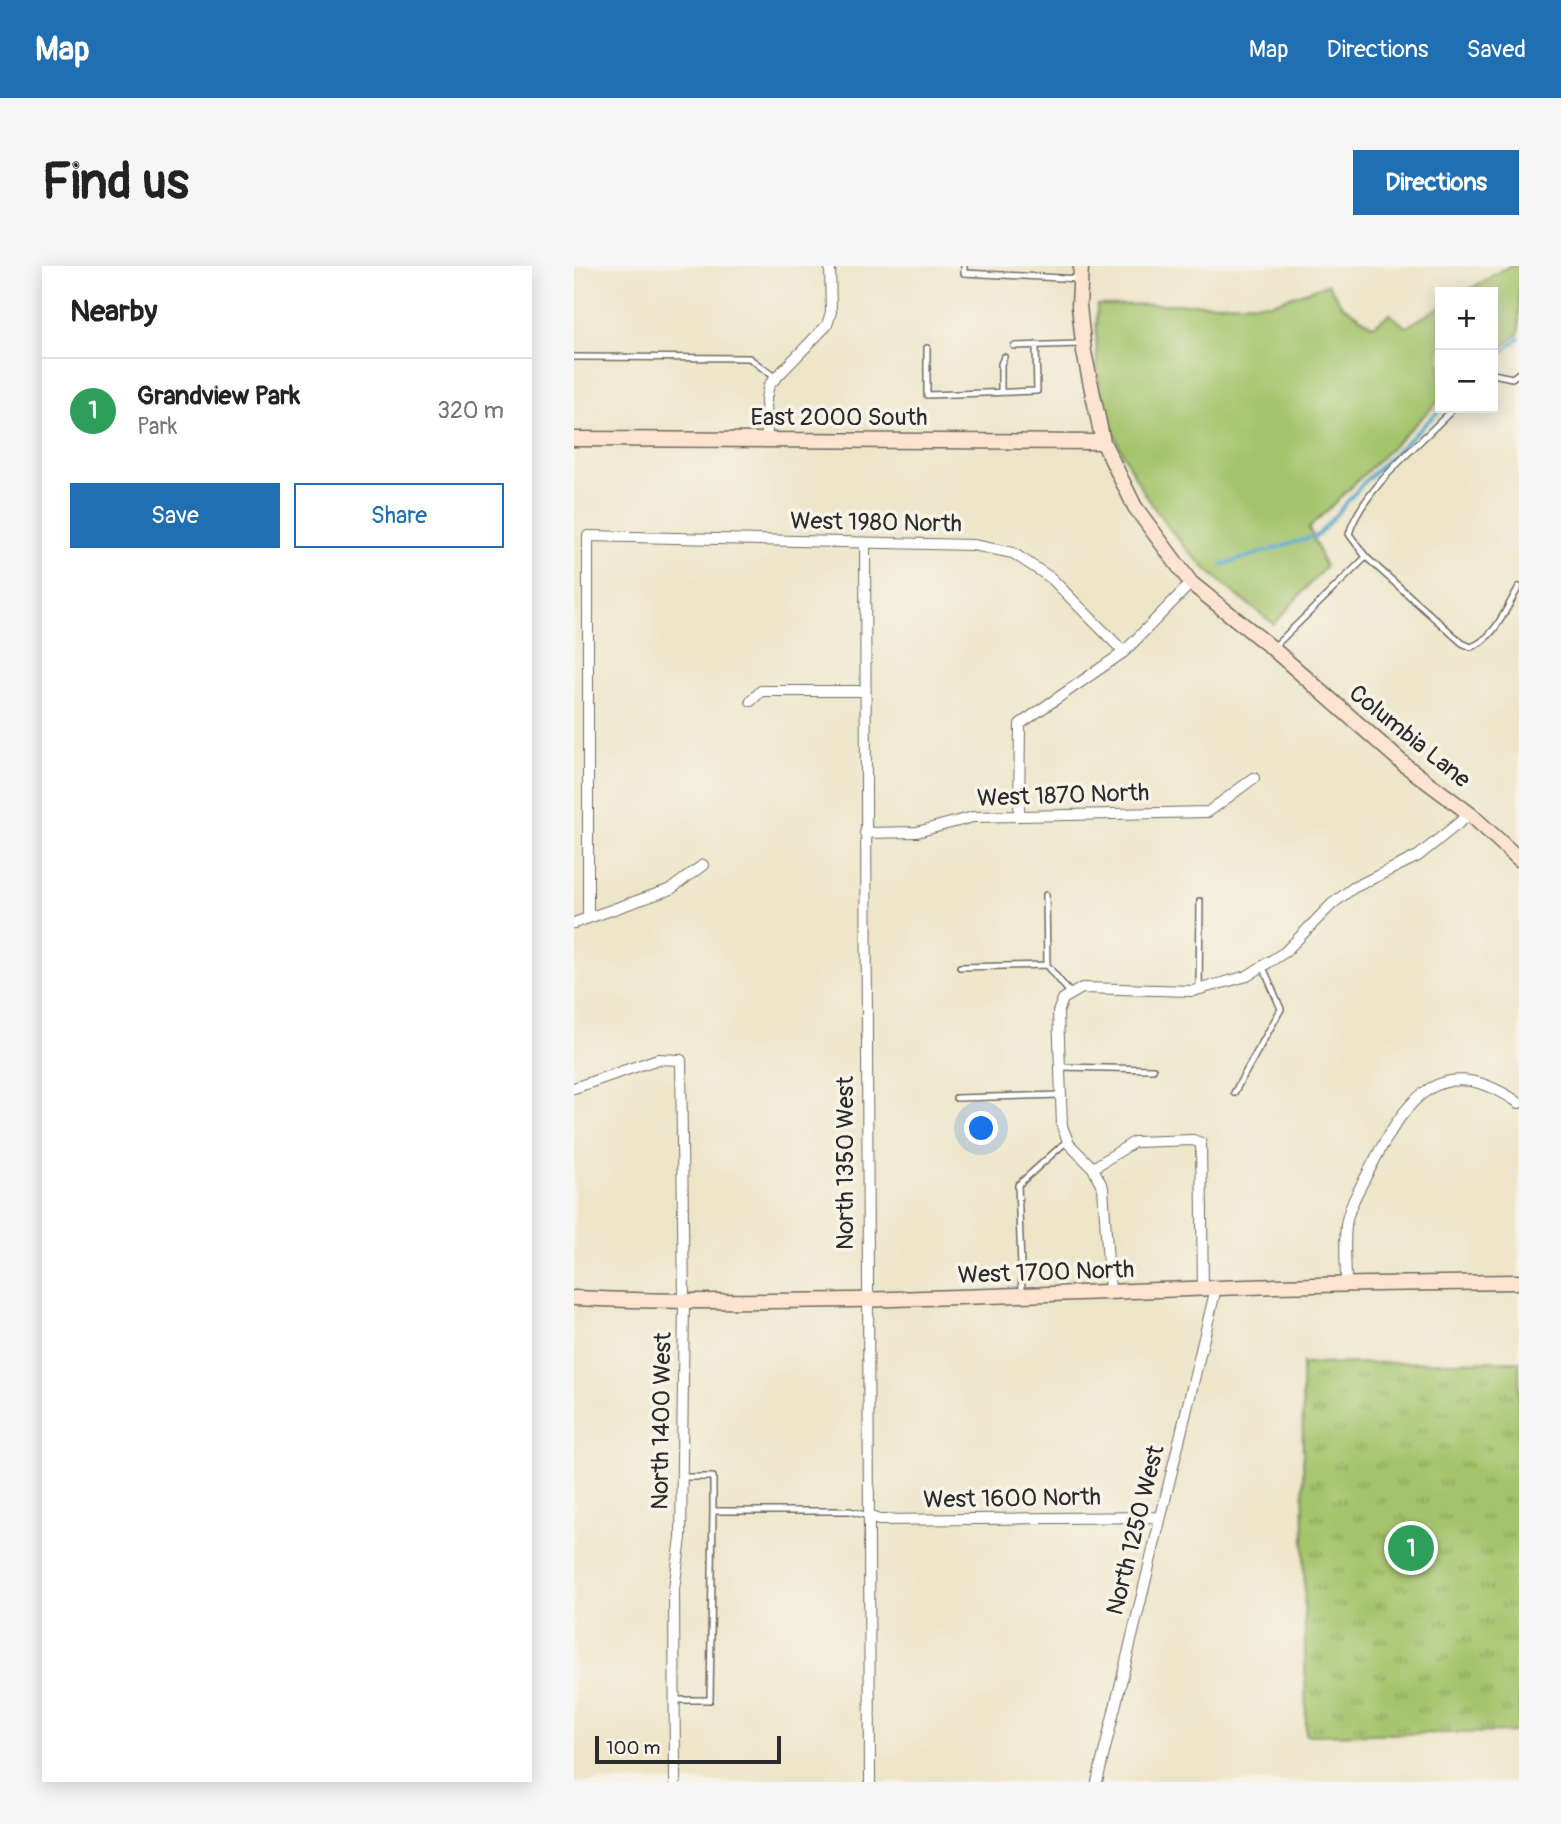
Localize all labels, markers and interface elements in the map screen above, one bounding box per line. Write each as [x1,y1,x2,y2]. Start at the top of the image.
text: Map [35,29,90,70]
text: Map [1249,35,1289,64]
text: Directions [1327,35,1428,64]
text: Saved [1466,35,1526,64]
button: Directions [1353,150,1519,215]
text: Find us [42,152,189,213]
map controls [1435,287,1498,413]
button: + [1435,287,1498,350]
text: Nearby [70,293,157,330]
button: − [1435,350,1498,413]
text: Grandview Park [137,380,300,412]
text: 1 [89,396,98,425]
text: 320 m [437,396,504,425]
street label: East 2000 South [751,403,927,432]
text: Park [137,412,177,441]
button: Save [70,483,280,548]
button: Share [294,483,504,548]
street label: West 1980 North [790,507,962,538]
street label: Columbia Lane [1343,679,1476,794]
street label: West 1870 North [976,778,1150,813]
street label: North 1350 West [831,1076,860,1250]
your location [964,1111,998,1145]
street label: West 1700 North [957,1255,1135,1290]
street label: North 1400 West [645,1332,678,1510]
street label: North 1250 West [1100,1442,1171,1618]
street label: West 1600 North [923,1482,1101,1515]
pin: 1 [1388,1522,1434,1574]
scale bar [595,1733,780,1765]
text: 100 m [606,1736,660,1760]

